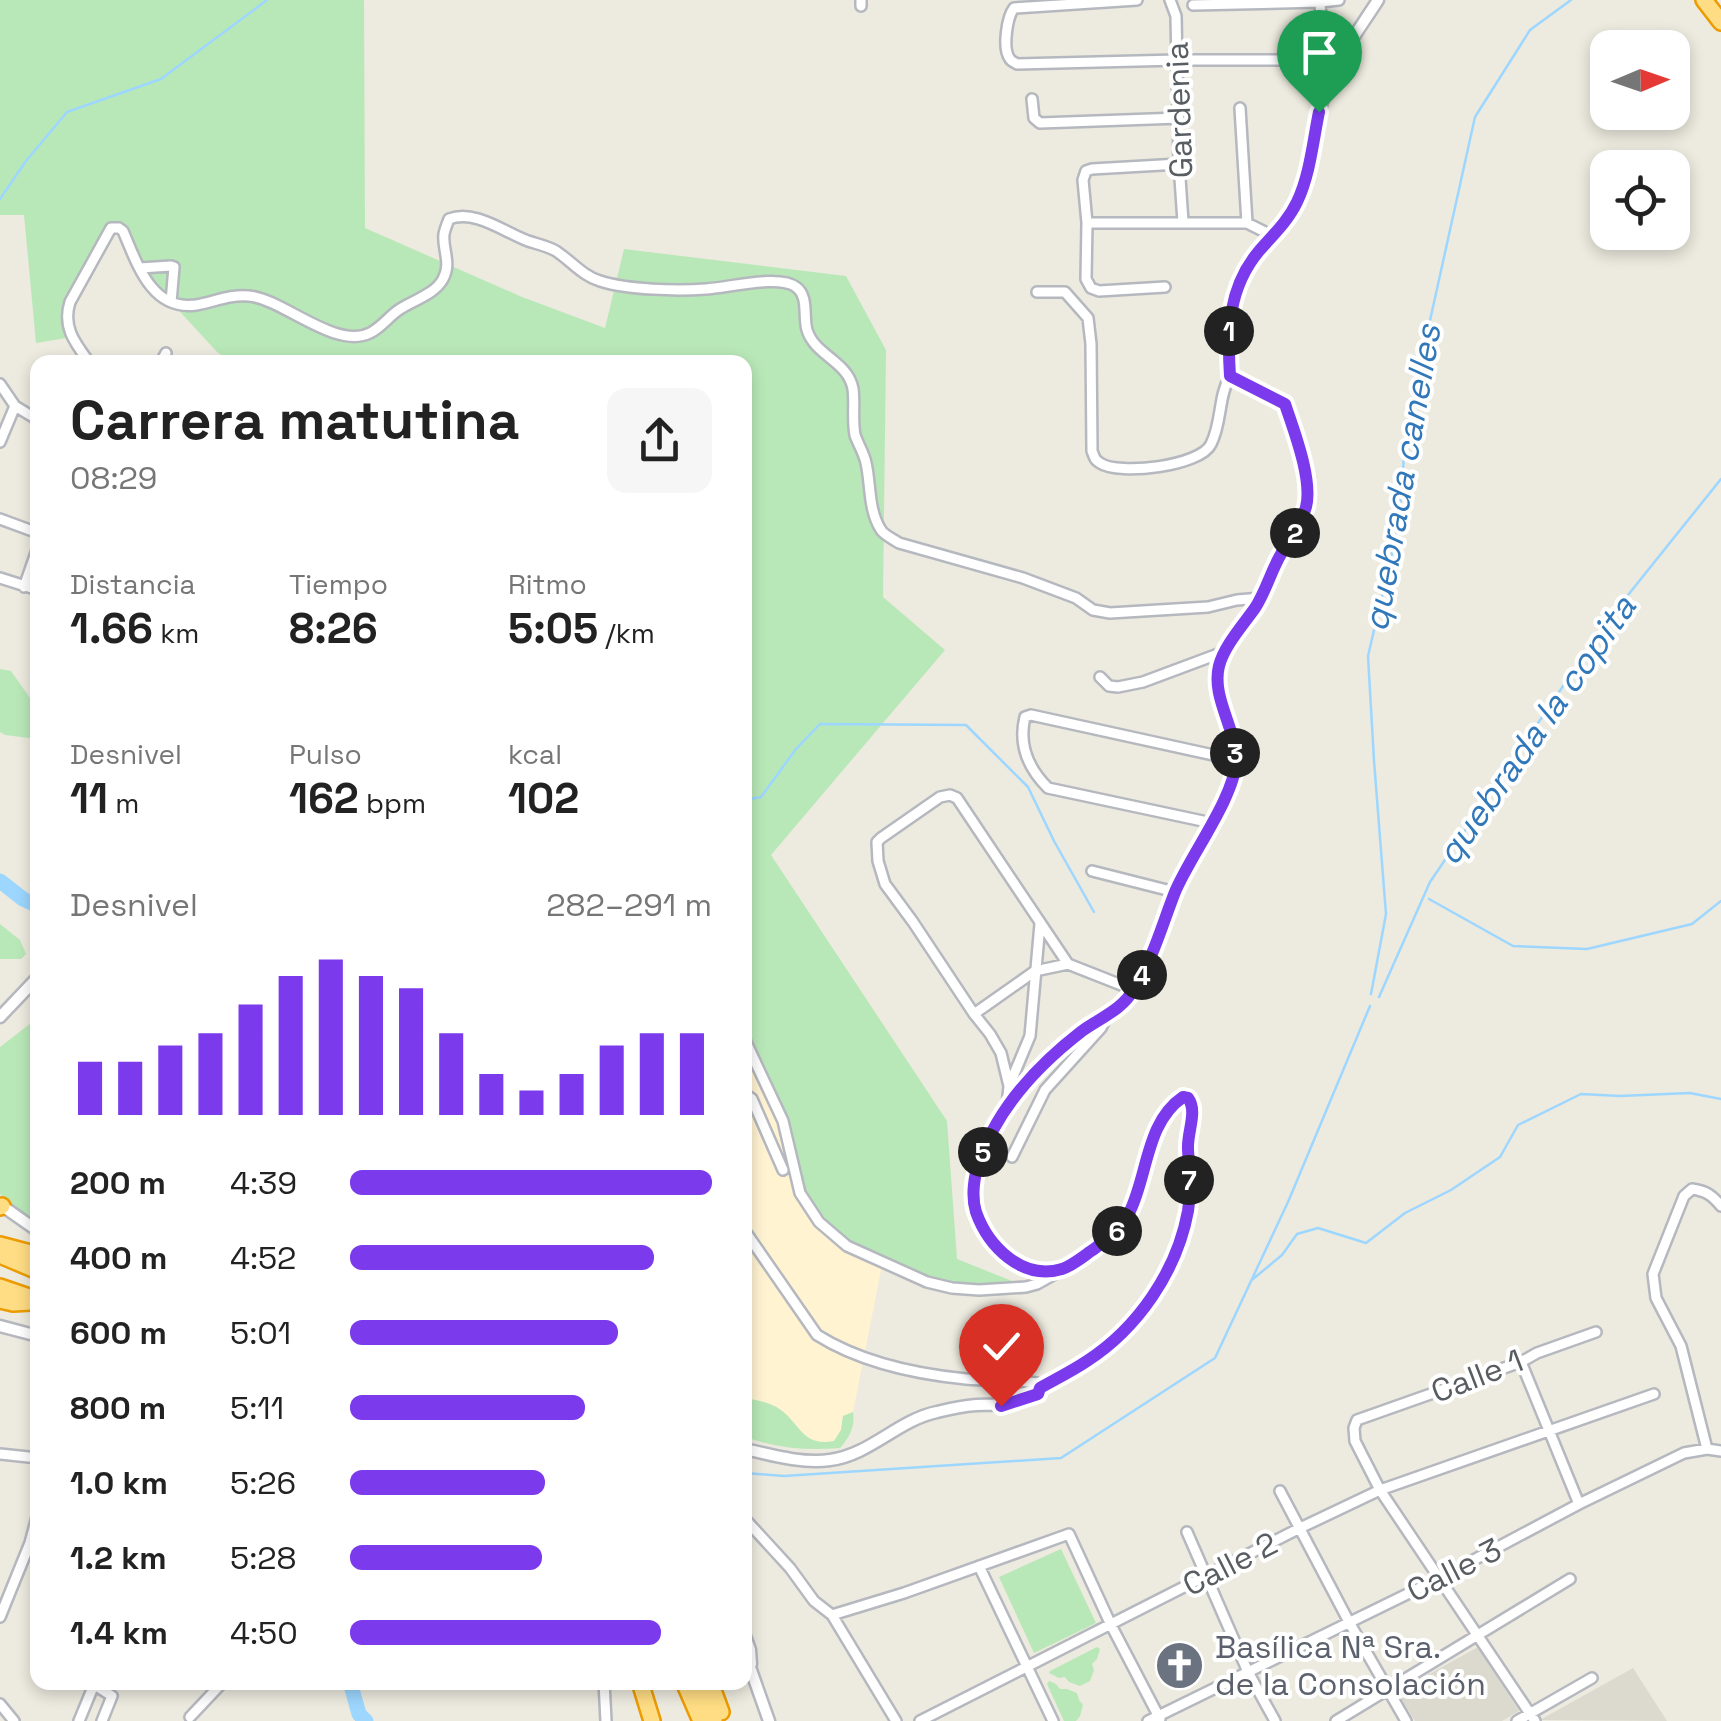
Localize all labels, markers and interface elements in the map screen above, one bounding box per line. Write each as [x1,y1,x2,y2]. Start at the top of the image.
pin [1277,10,1362,113]
icon: arrive [1292,25,1347,80]
north arrow [1590,30,1690,130]
map controls [1590,30,1690,250]
street label: Gardenia [1157,41,1201,179]
button: locate [1590,150,1690,250]
pin: 1 [1204,306,1254,356]
text: 1 [1223,313,1235,349]
water label: quebrada canelles [1353,320,1451,635]
text: Carrera matutina [70,385,520,455]
button: share [607,388,712,493]
text: 08:29 [70,458,157,498]
pin: 2 [1270,508,1320,558]
text: 2 [1287,515,1303,551]
text: Distancia [70,566,196,602]
text: Tiempo [289,566,388,602]
text: Ritmo [508,566,587,602]
water label: quebrada la copita [1427,586,1646,873]
text: 1.66 [70,602,153,655]
text: 8:26 [289,602,378,655]
text: 5:05 [508,602,598,655]
text: km [153,615,199,651]
text: /km [598,615,655,651]
pin: 3 [1210,728,1260,778]
text: 3 [1226,735,1244,771]
text: Desnivel [70,736,182,772]
text: Pulso [289,736,362,772]
text: kcal [508,736,562,772]
text: 11 [70,772,108,825]
text: 162 [289,772,359,825]
text: 102 [508,772,579,825]
text: m [108,785,139,821]
text: bpm [359,785,426,821]
text: Desnivel [70,885,198,925]
text: 282–291 m [546,885,712,925]
pin: 4 [1117,950,1167,1000]
text: 4 [1133,957,1151,993]
pin: 5 [958,1127,1008,1177]
text: 5 [975,1134,991,1170]
pin: 7 [1164,1155,1214,1205]
text: 7 [1181,1162,1197,1198]
text: 200 m [70,1163,166,1203]
text: 4:39 [230,1163,297,1203]
pin: 6 [1092,1206,1142,1256]
text: 6 [1108,1213,1126,1249]
text: 400 m [70,1238,167,1278]
text: 4:52 [230,1238,296,1278]
pin [959,1304,1044,1407]
text: 600 m [70,1313,167,1353]
text: 5:01 [230,1313,291,1353]
icon: check [974,1319,1029,1374]
street label: Calle 1 [1425,1340,1529,1412]
text: 800 m [70,1388,166,1428]
text: 5:11 [230,1388,284,1428]
text: 1.0 km [70,1463,168,1503]
text: 5:26 [230,1463,296,1503]
street label: Calle 2 [1176,1523,1284,1605]
street label: Calle 3 [1400,1529,1508,1611]
text: 1.2 km [70,1538,167,1578]
text: 5:28 [230,1538,297,1578]
text: 1.4 km [70,1613,168,1653]
text: 4:50 [230,1613,298,1653]
place label: Basílica Nª Sra. de la Consolación [1215,1627,1486,1704]
church icon: Basílica Nª Sra. de la Consolación [1154,1639,1206,1691]

